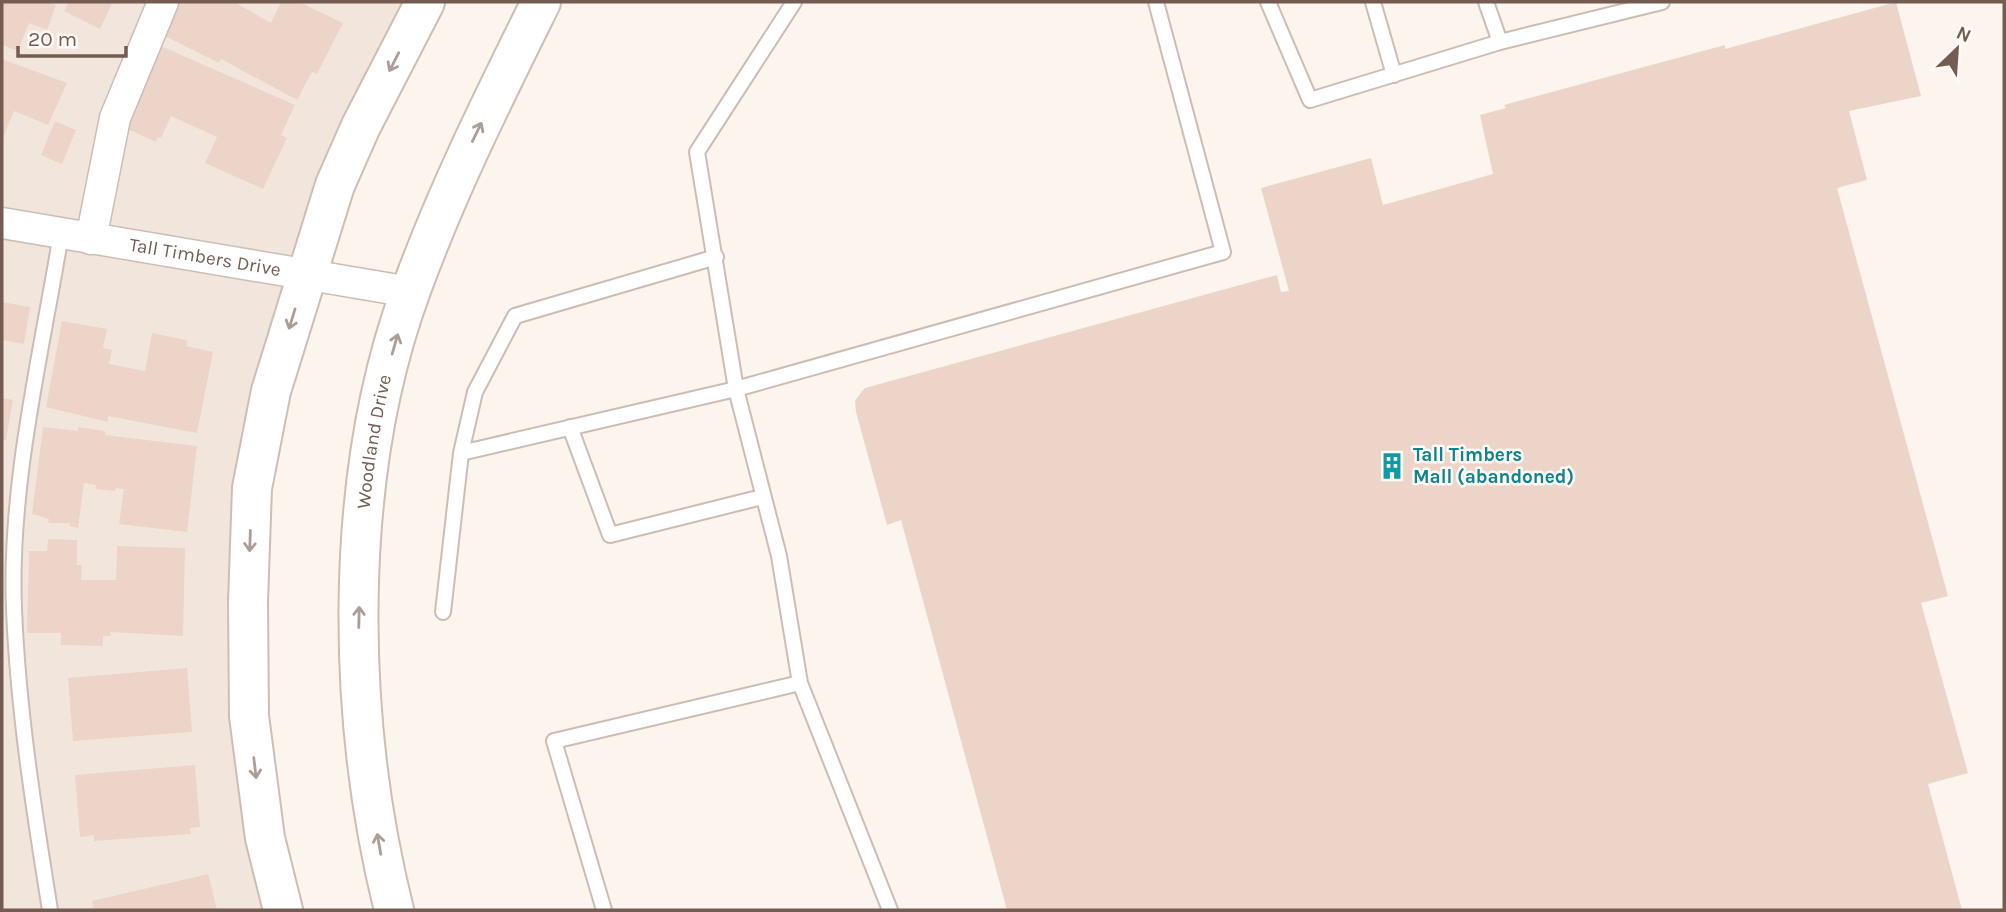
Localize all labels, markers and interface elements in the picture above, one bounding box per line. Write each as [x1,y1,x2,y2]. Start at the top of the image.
scale bar [18,14,126,58]
north arrow [1922,14,1992,84]
text: N [1953,22,1975,47]
text: 20 m [28,27,77,51]
one-way arrow [387,51,400,72]
one-way arrow [470,122,484,143]
street label: Tall Timbers Drive [128,234,283,281]
one-way arrow [285,307,298,329]
one-way arrow [389,333,402,356]
street label: Woodland Drive [353,372,396,510]
place label: Tall Timbers Mall (abandoned) [1413,444,1574,488]
building icon: Tall Timbers Mall (abandoned) [1377,451,1407,481]
one-way arrow [244,530,257,553]
one-way arrow [353,606,366,629]
one-way arrow [249,756,262,779]
one-way arrow [372,833,385,856]

